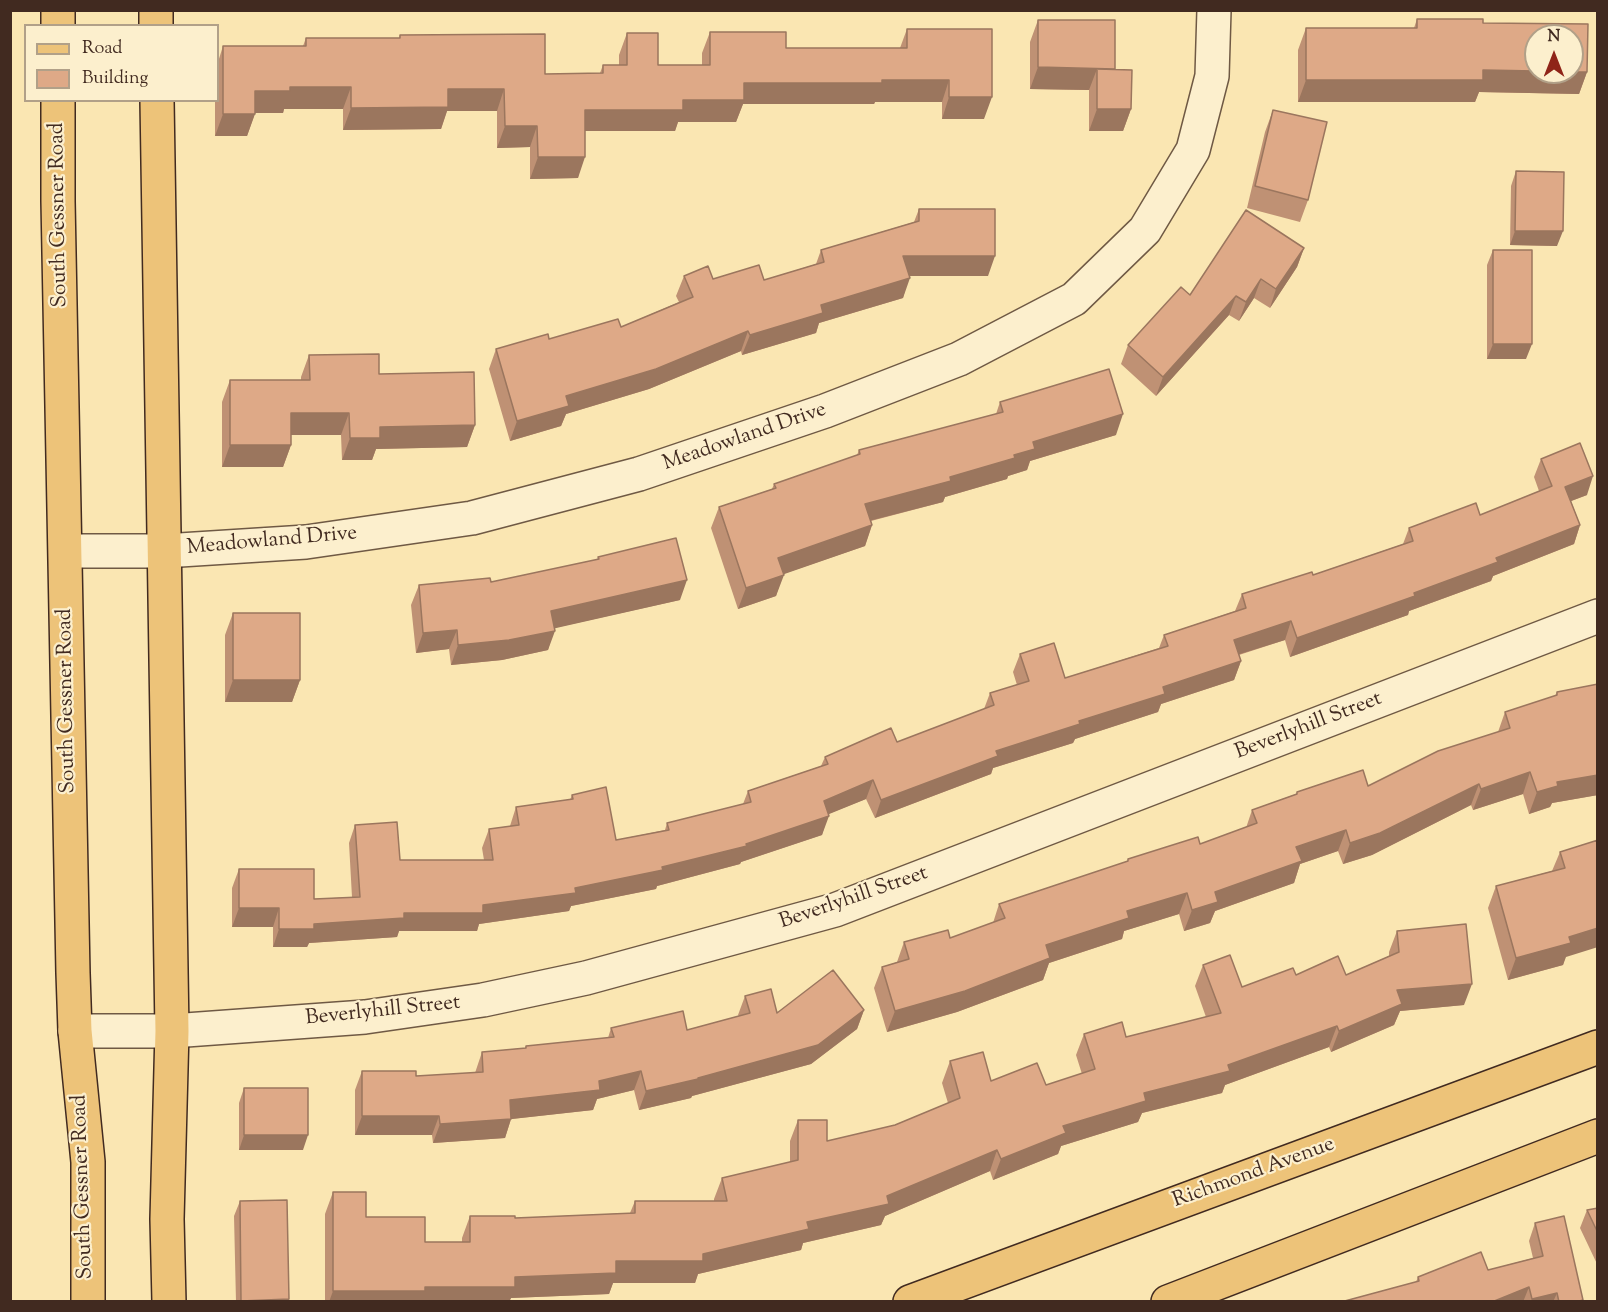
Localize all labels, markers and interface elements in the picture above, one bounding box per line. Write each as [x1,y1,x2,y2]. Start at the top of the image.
legend [24,24,219,102]
north arrow [1524,24,1584,84]
text: N [1548,26,1560,49]
text: Road [82,36,122,62]
text: Building [82,66,148,92]
street label: South Gessner Road [46,122,74,308]
street label: Meadowland Drive [660,398,830,478]
street label: Meadowland Drive [186,522,358,562]
street label: South Gessner Road [54,608,82,794]
street label: Beverlyhill Street [1232,687,1386,767]
street label: Beverlyhill Street [776,862,932,936]
street label: Beverlyhill Street [304,991,462,1033]
street label: South Gessner Road [68,1094,100,1280]
street label: Richmond Avenue [1170,1133,1338,1215]

